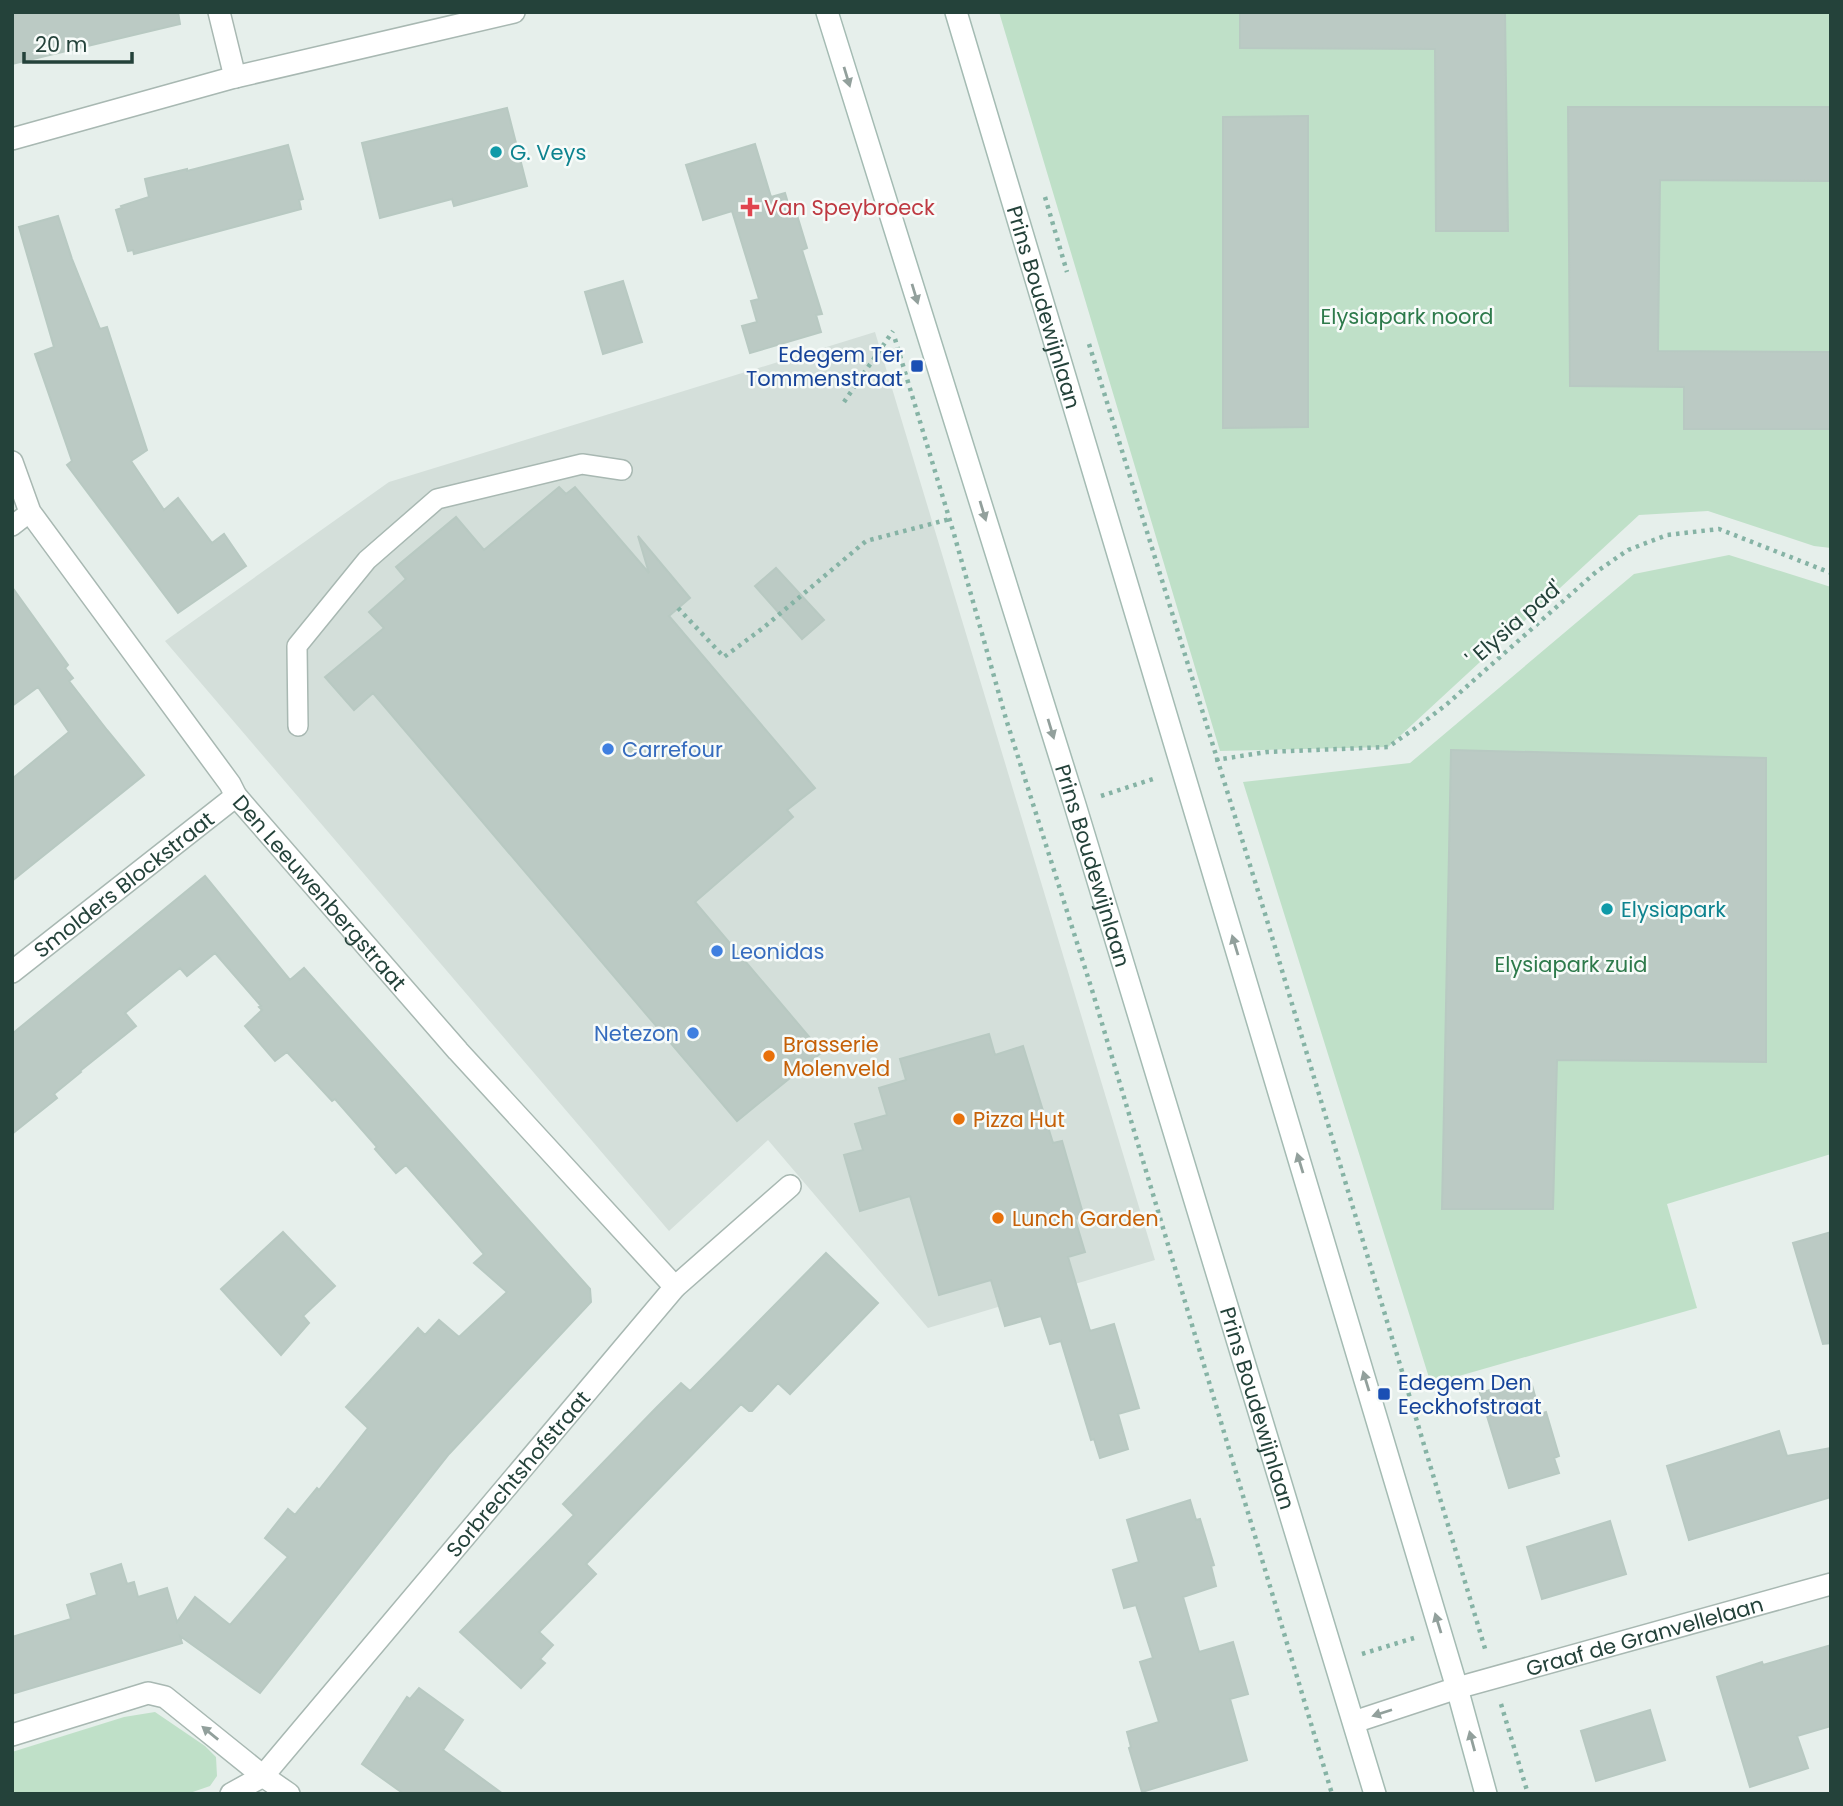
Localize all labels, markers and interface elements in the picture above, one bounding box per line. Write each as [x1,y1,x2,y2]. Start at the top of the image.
scale bar [24,21,133,65]
text: 20 m [35,30,88,59]
one-way arrow [842,67,853,88]
place label: G. Veys [510,138,586,167]
marker: G. Veys [488,144,504,160]
place label: Van Speybroeck [764,193,935,222]
marker: Van Speybroeck [742,199,758,215]
street label: Prins Boudewijnlaan [1000,202,1088,412]
one-way arrow [910,284,921,305]
park label: Elysiapark noord [1320,302,1494,331]
place label: Edegem Ter Tommenstraat [746,340,903,393]
marker: Edegem Ter Tommenstraat [909,358,925,374]
one-way arrow [979,501,989,522]
street label: ' Elysia pad' [1460,573,1568,673]
one-way arrow [1047,718,1057,739]
place label: Carrefour [622,735,723,764]
marker: Carrefour [600,741,616,757]
street label: Prins Boudewijnlaan [1049,761,1138,970]
street label: Den Leeuwenbergstraat [227,788,413,997]
street label: Smolders Blockstraat [27,804,220,964]
place label: Elysiapark [1621,895,1726,924]
marker: Elysiapark [1599,901,1615,917]
one-way arrow [1230,935,1240,956]
place label: Leonidas [731,937,825,966]
marker: Leonidas [709,943,725,959]
park label: Elysiapark zuid [1494,950,1648,979]
place label: Netezon [594,1019,679,1048]
marker: Netezon [685,1025,701,1041]
place label: Brasserie Molenveld [783,1030,890,1083]
marker: Brasserie Molenveld [761,1048,777,1064]
place label: Pizza Hut [973,1105,1065,1134]
marker: Pizza Hut [951,1111,967,1127]
one-way arrow [1295,1153,1305,1174]
place label: Lunch Garden [1012,1204,1159,1233]
marker: Lunch Garden [990,1210,1006,1226]
street label: Prins Boudewijnlaan [1214,1303,1302,1513]
place label: Edegem Den Eeckhofstraat [1398,1368,1542,1421]
one-way arrow [1360,1371,1370,1392]
street label: Sorbrechtshofstraat [439,1384,596,1563]
marker: Edegem Den Eeckhofstraat [1376,1386,1392,1402]
street label: Graaf de Granvellelaan [1523,1589,1766,1683]
one-way arrow [1432,1612,1442,1633]
one-way arrow [1372,1708,1393,1719]
one-way arrow [202,1726,219,1741]
one-way arrow [1466,1730,1476,1751]

